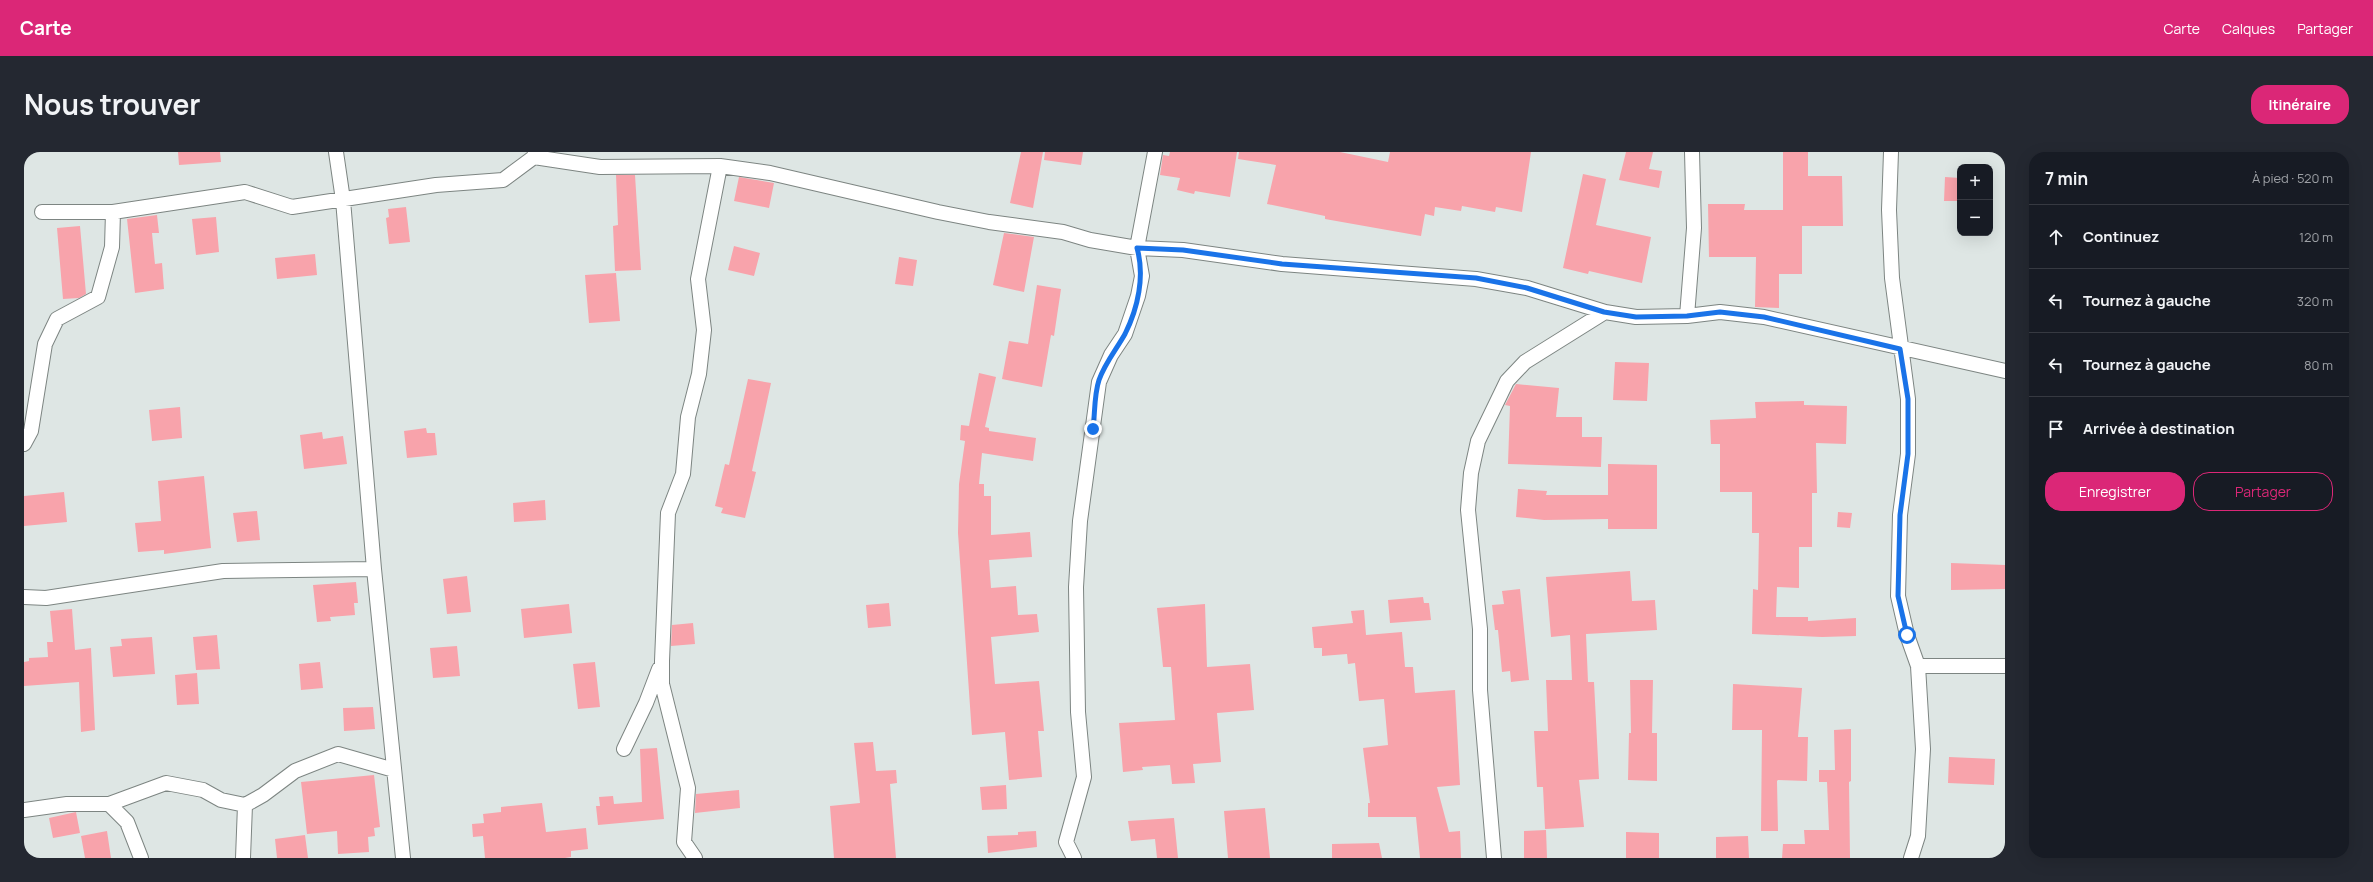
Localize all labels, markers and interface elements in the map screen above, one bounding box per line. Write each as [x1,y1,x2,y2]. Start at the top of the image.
text: Carte [20,15,72,41]
text: Carte [2164,19,2200,38]
text: Calques [2222,19,2275,38]
text: Partager [2297,19,2353,38]
text: Nous trouver [24,85,200,123]
button: Itinéraire [2251,85,2349,124]
map controls [1957,164,1993,236]
button: + [1957,164,1993,200]
text: 7 min [2045,167,2088,190]
text: À pied · 520 m [2252,169,2333,187]
button: − [1957,200,1993,236]
icon: ahead [2045,226,2067,248]
text: Continuez [2083,226,2159,247]
text: 120 m [2299,228,2333,246]
icon: left [2045,290,2067,312]
text: Tournez à gauche [2083,290,2211,311]
text: 320 m [2297,292,2333,310]
icon: left [2045,354,2067,376]
text: Tournez à gauche [2083,354,2211,375]
text: 80 m [2304,356,2333,374]
icon: arrive [2045,418,2067,440]
text: Arrivée à destination [2083,418,2235,439]
route end [1084,420,1102,438]
button: Enregistrer [2045,472,2185,511]
button: Partager [2193,472,2333,511]
route start [1898,626,1916,644]

